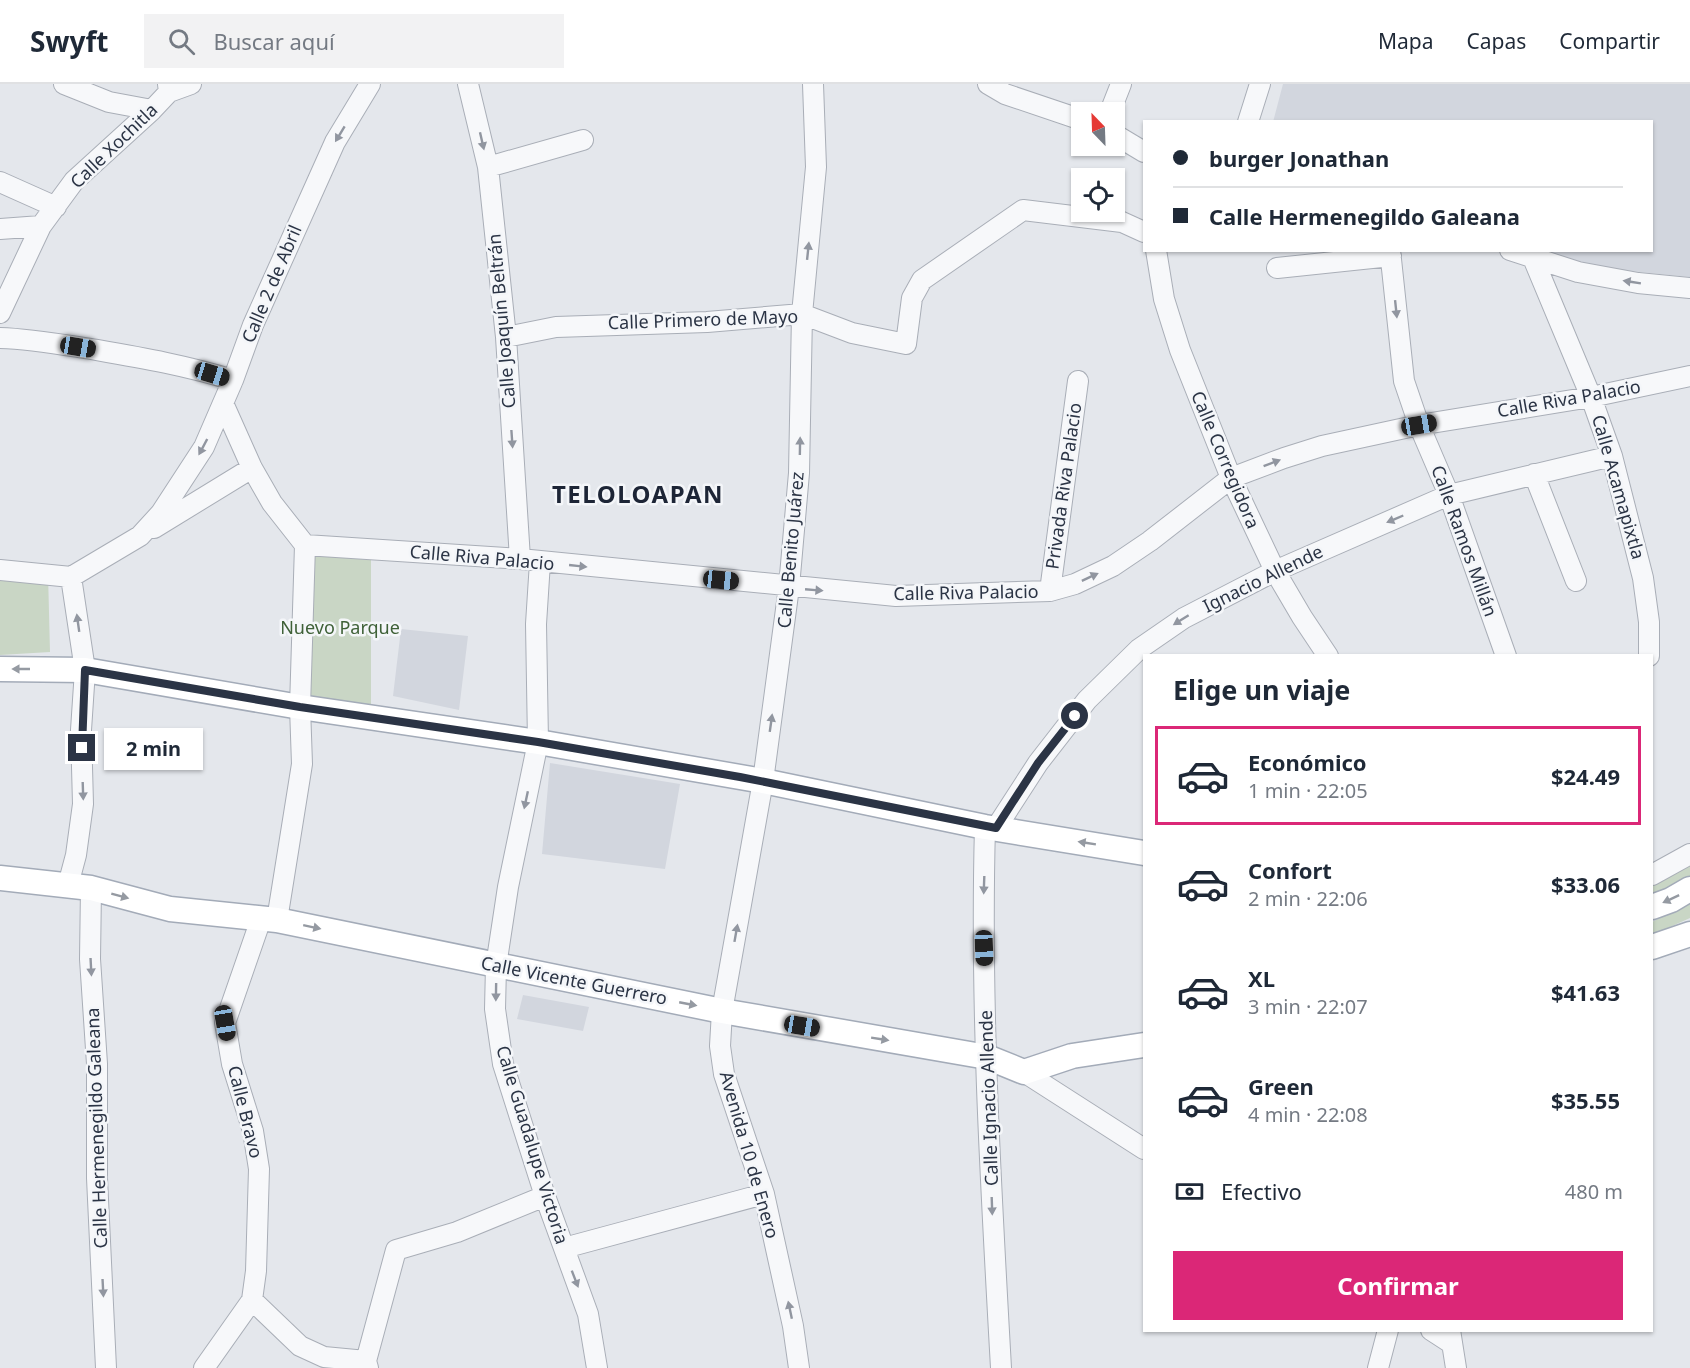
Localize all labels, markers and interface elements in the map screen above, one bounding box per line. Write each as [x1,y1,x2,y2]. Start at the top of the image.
search box [144,14,564,68]
text: Swyft [30,22,108,60]
icon: search [165,25,198,58]
text: Buscar aquí [213,26,335,56]
text: Mapa [1378,27,1434,55]
text: Capas [1467,27,1526,55]
text: Compartir [1559,27,1660,55]
street label: Calle Xochitla [64,98,162,193]
north arrow [1071,102,1125,156]
map controls [1071,102,1125,222]
one-way arrow [334,126,345,142]
one-way arrow [477,132,487,150]
text: burger Jonathan [1209,143,1389,173]
button: locate [1071,168,1125,222]
text: Calle Hermenegildo Galeana [1209,201,1520,231]
street label: Calle 2 de Abril [235,221,307,346]
street label: Calle Joaquín Beltrán [481,233,521,410]
one-way arrow [803,242,813,261]
one-way arrow [1622,277,1641,286]
one-way arrow [1391,299,1400,318]
street label: Calle Primero de Mayo [607,304,799,334]
car [59,335,97,359]
car [192,360,232,388]
street label: Calle Riva Palacio [1495,374,1642,422]
street label: Calle Corregidora [1186,387,1266,532]
street label: Privada Riva Palacio [1039,401,1087,571]
street label: Calle Acamapixtla [1587,412,1651,562]
car [1400,413,1438,437]
one-way arrow [508,430,517,449]
one-way arrow [795,436,805,455]
one-way arrow [198,439,208,456]
one-way arrow [1263,457,1281,467]
street label: Calle Ramos Millán [1426,462,1503,620]
street label: Calle Benito Juárez [771,471,809,629]
district label: TELOLOAPAN [552,477,724,510]
one-way arrow [1386,514,1404,524]
street label: Calle Riva Palacio [409,539,555,575]
street label: Ignacio Allende [1199,539,1326,618]
one-way arrow [569,561,588,571]
car [702,569,740,591]
one-way arrow [1082,572,1099,581]
street label: Calle Riva Palacio [893,579,1039,605]
one-way arrow [805,585,824,594]
one-way arrow [73,614,82,633]
one-way arrow [1173,614,1189,625]
park label: Nuevo Parque [280,615,400,639]
one-way arrow [12,664,31,674]
text: Elige un viaje [1173,671,1350,708]
route start [1061,702,1088,729]
one-way arrow [766,714,776,733]
callout: 2 min [103,727,202,769]
route end [68,734,95,761]
text: 2 min [126,735,181,762]
text: Económico [1248,747,1367,777]
icon: car [1176,749,1230,803]
text: $24.49 [1551,761,1620,791]
text: 1 min · 22:05 [1248,777,1368,804]
one-way arrow [78,782,88,801]
one-way arrow [521,790,530,809]
one-way arrow [1077,839,1096,848]
text: Confort [1248,855,1332,885]
icon: car [1176,857,1230,911]
text: $33.06 [1551,869,1620,899]
one-way arrow [979,876,988,895]
text: 2 min · 22:06 [1248,885,1368,912]
one-way arrow [111,892,129,901]
one-way arrow [1662,894,1680,904]
one-way arrow [302,923,321,932]
one-way arrow [732,923,741,942]
car [974,930,994,966]
street label: Calle Vicente Guerrero [479,950,669,1010]
one-way arrow [86,958,96,977]
text: XL [1248,963,1275,993]
icon: car [1176,965,1230,1019]
text: $41.63 [1551,977,1620,1007]
one-way arrow [491,982,500,1001]
text: 3 min · 22:07 [1248,993,1368,1020]
one-way arrow [679,1000,698,1009]
car [213,1004,237,1042]
street label: Calle Hermenegildo Galeana [80,1007,112,1249]
street label: Calle Ignacio Allende [973,1010,1003,1186]
car [783,1014,821,1038]
one-way arrow [870,1035,889,1044]
street label: Calle Guadalupe Victoria [491,1043,575,1247]
street label: Calle Bravo [223,1063,269,1161]
street label: Avenida 10 de Enero [715,1068,785,1241]
text: Green [1248,1071,1314,1101]
icon: car [1176,1073,1230,1127]
text: $35.55 [1551,1085,1620,1115]
text: 4 min · 22:08 [1248,1101,1368,1128]
icon: cash [1173,1175,1206,1208]
text: Efectivo [1221,1176,1302,1206]
text: 480 m [1565,1178,1623,1205]
one-way arrow [987,1197,997,1216]
button: Confirmar [1173,1251,1623,1320]
one-way arrow [571,1271,581,1289]
one-way arrow [98,1279,107,1298]
one-way arrow [784,1301,794,1320]

